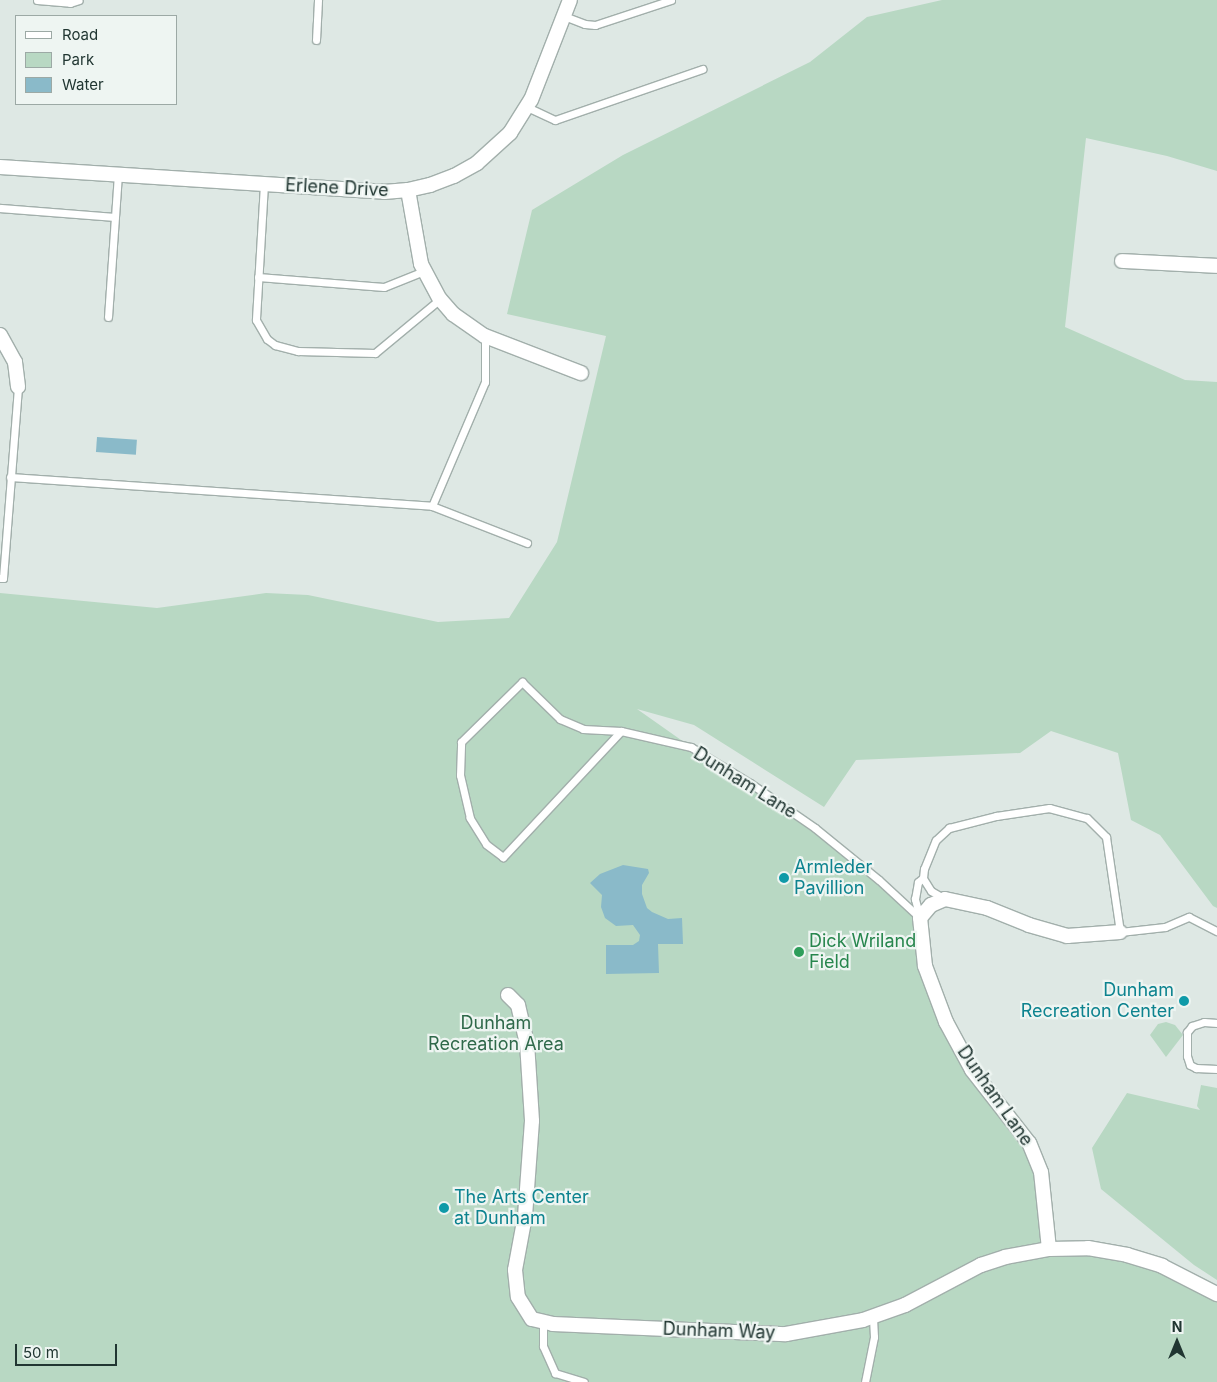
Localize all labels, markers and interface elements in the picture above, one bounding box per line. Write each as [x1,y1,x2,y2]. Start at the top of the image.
legend [15,15,178,105]
text: Road [62,25,98,44]
text: Park [62,50,94,69]
text: Water [62,75,104,94]
street label: Erlene Drive [285,175,389,201]
street label: Dunham Lane [690,743,800,823]
place label: Armleder Pavillion [794,857,872,900]
marker: Armleder Pavillion [778,872,790,884]
place label: Dick Wriland Field [809,931,916,974]
marker: Dick Wriland Field [793,946,805,958]
place label: Dunham Recreation Center [1021,980,1174,1022]
marker: Dunham Recreation Center [1178,995,1190,1007]
park label: Dunham Recreation Area [428,1013,564,1056]
street label: Dunham Lane [953,1042,1037,1150]
place label: The Arts Center at Dunham [454,1187,589,1230]
marker: The Arts Center at Dunham [438,1202,450,1214]
north arrow [1152,1317,1202,1367]
street label: Dunham Way [662,1318,776,1344]
text: N [1172,1318,1182,1335]
scale bar [18,1334,120,1366]
text: 50 m [23,1343,59,1362]

